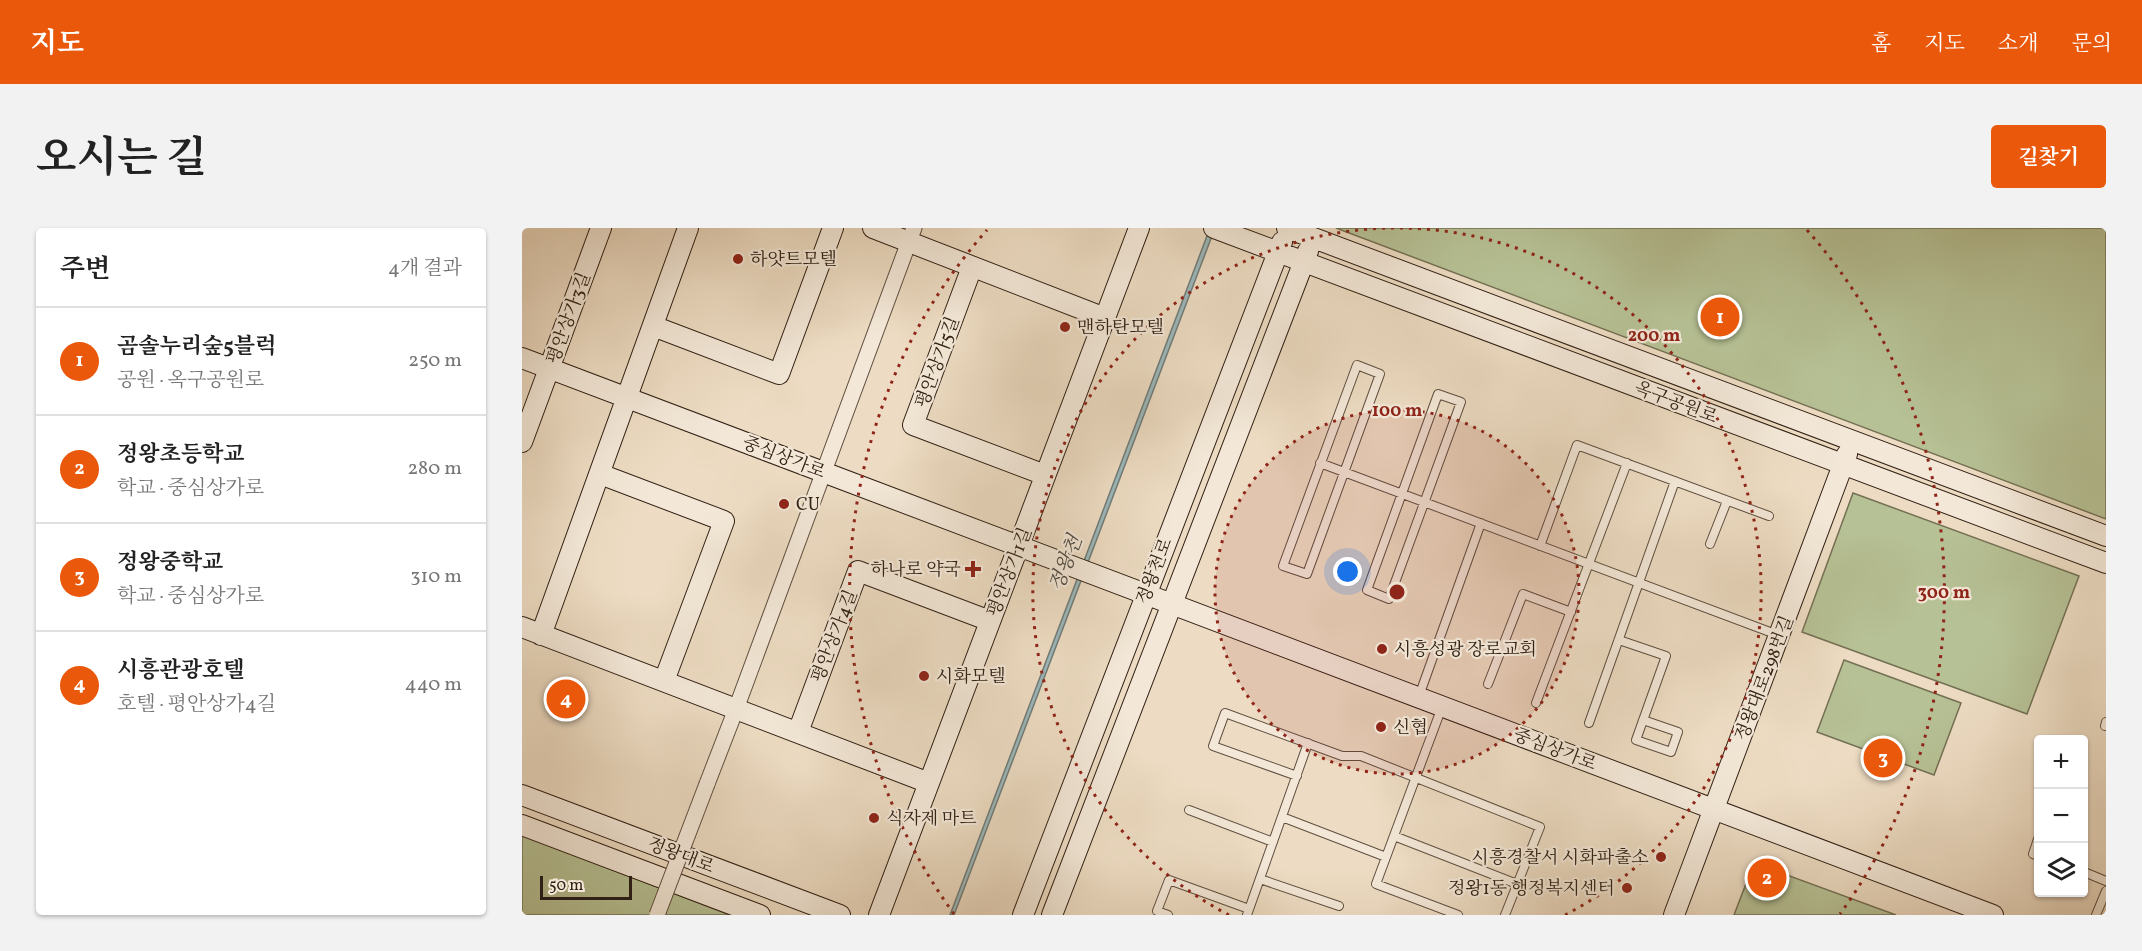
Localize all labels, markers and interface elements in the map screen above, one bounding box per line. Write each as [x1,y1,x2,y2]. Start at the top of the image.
text: 지도 [30,25,84,64]
text: 홈 [1871,30,1891,59]
text: 지도 [1924,30,1965,59]
text: 소개 [1998,30,2038,59]
text: 문의 [2071,30,2112,59]
button: 길찾기 [1991,125,2106,188]
text: 오시는 길 [36,131,207,190]
place label: 하얏트모텔 [750,248,837,273]
text: 주변 [60,252,110,288]
marker: 하얏트모텔 [731,252,745,266]
text: 4개 결과 [388,255,462,283]
street label: 평안상가3길 [541,269,598,368]
pin: 1 [1700,294,1740,340]
street label: 평안상가5길 [910,313,967,412]
place label: 맨하탄모텔 [1077,316,1164,341]
marker: 맨하탄모텔 [1058,320,1072,334]
text: 200 m [1628,324,1680,349]
text: 곰솔누리숲5블럭 [117,332,276,363]
text: 1 [75,347,84,375]
text: 250 m [408,347,462,375]
text: 공원 · 옥구공원로 [117,367,264,395]
street label: 옥구공원로 [1630,376,1721,431]
text: 100 m [1372,399,1422,424]
street label: 중심상가로 [738,431,829,486]
text: 정왕초등학교 [117,440,245,471]
text: 2 [74,455,85,483]
text: 280 m [407,455,462,483]
text: 학교 · 중심상가로 [117,475,264,503]
place label: CU [796,493,820,518]
marker: CU [777,497,791,511]
street label: 평안상가1길 [982,524,1039,621]
water label: 정왕천 [1043,530,1091,596]
street label: 정왕천로 [1131,535,1180,608]
text: 정왕중학교 [117,548,223,579]
your location [1333,557,1362,586]
place label: 하나로 약국 [870,558,961,583]
marker: 하나로 약국 [966,562,980,576]
text: 3 [74,563,85,591]
text: 310 m [410,563,462,591]
text: 300 m [1918,581,1970,606]
centre of rings [1387,582,1407,602]
text: 학교 · 중심상가로 [117,583,264,611]
street label: 평안상가4길 [806,586,865,687]
street label: 정왕대로298번길 [1730,612,1801,745]
place label: 시흥성광 장로교회 [1394,638,1537,663]
marker: 시흥성광 장로교회 [1375,642,1389,656]
text: 시흥관광호텔 [117,656,245,687]
place label: 시화모텔 [936,665,1006,690]
marker: 시화모텔 [917,669,931,683]
text: 4 [73,671,86,699]
text: 440 m [405,671,462,699]
pin: 4 [546,676,585,722]
text: 호텔 · 평안상가4길 [117,691,276,719]
place label: 신협 [1393,716,1428,741]
marker: 신협 [1374,720,1388,734]
street label: 중심상가로 [1509,723,1600,778]
map controls [2034,735,2088,897]
button: + [2034,735,2088,789]
pin: 3 [1864,736,1902,780]
button: − [2034,789,2088,843]
place label: 식자제 마트 [886,807,977,832]
marker: 식자제 마트 [867,811,881,825]
street label: 정왕대로 [644,832,717,881]
button: layers [2034,843,2088,897]
place label: 시흥경찰서 시화파출소 [1472,846,1649,871]
marker: 시흥경찰서 시화파출소 [1654,850,1668,864]
pin: 2 [1748,856,1786,900]
scale bar [540,873,632,900]
text: 50 m [549,875,583,897]
place label: 정왕1동 행정복지센터 [1448,877,1615,902]
marker: 정왕1동 행정복지센터 [1620,881,1634,895]

